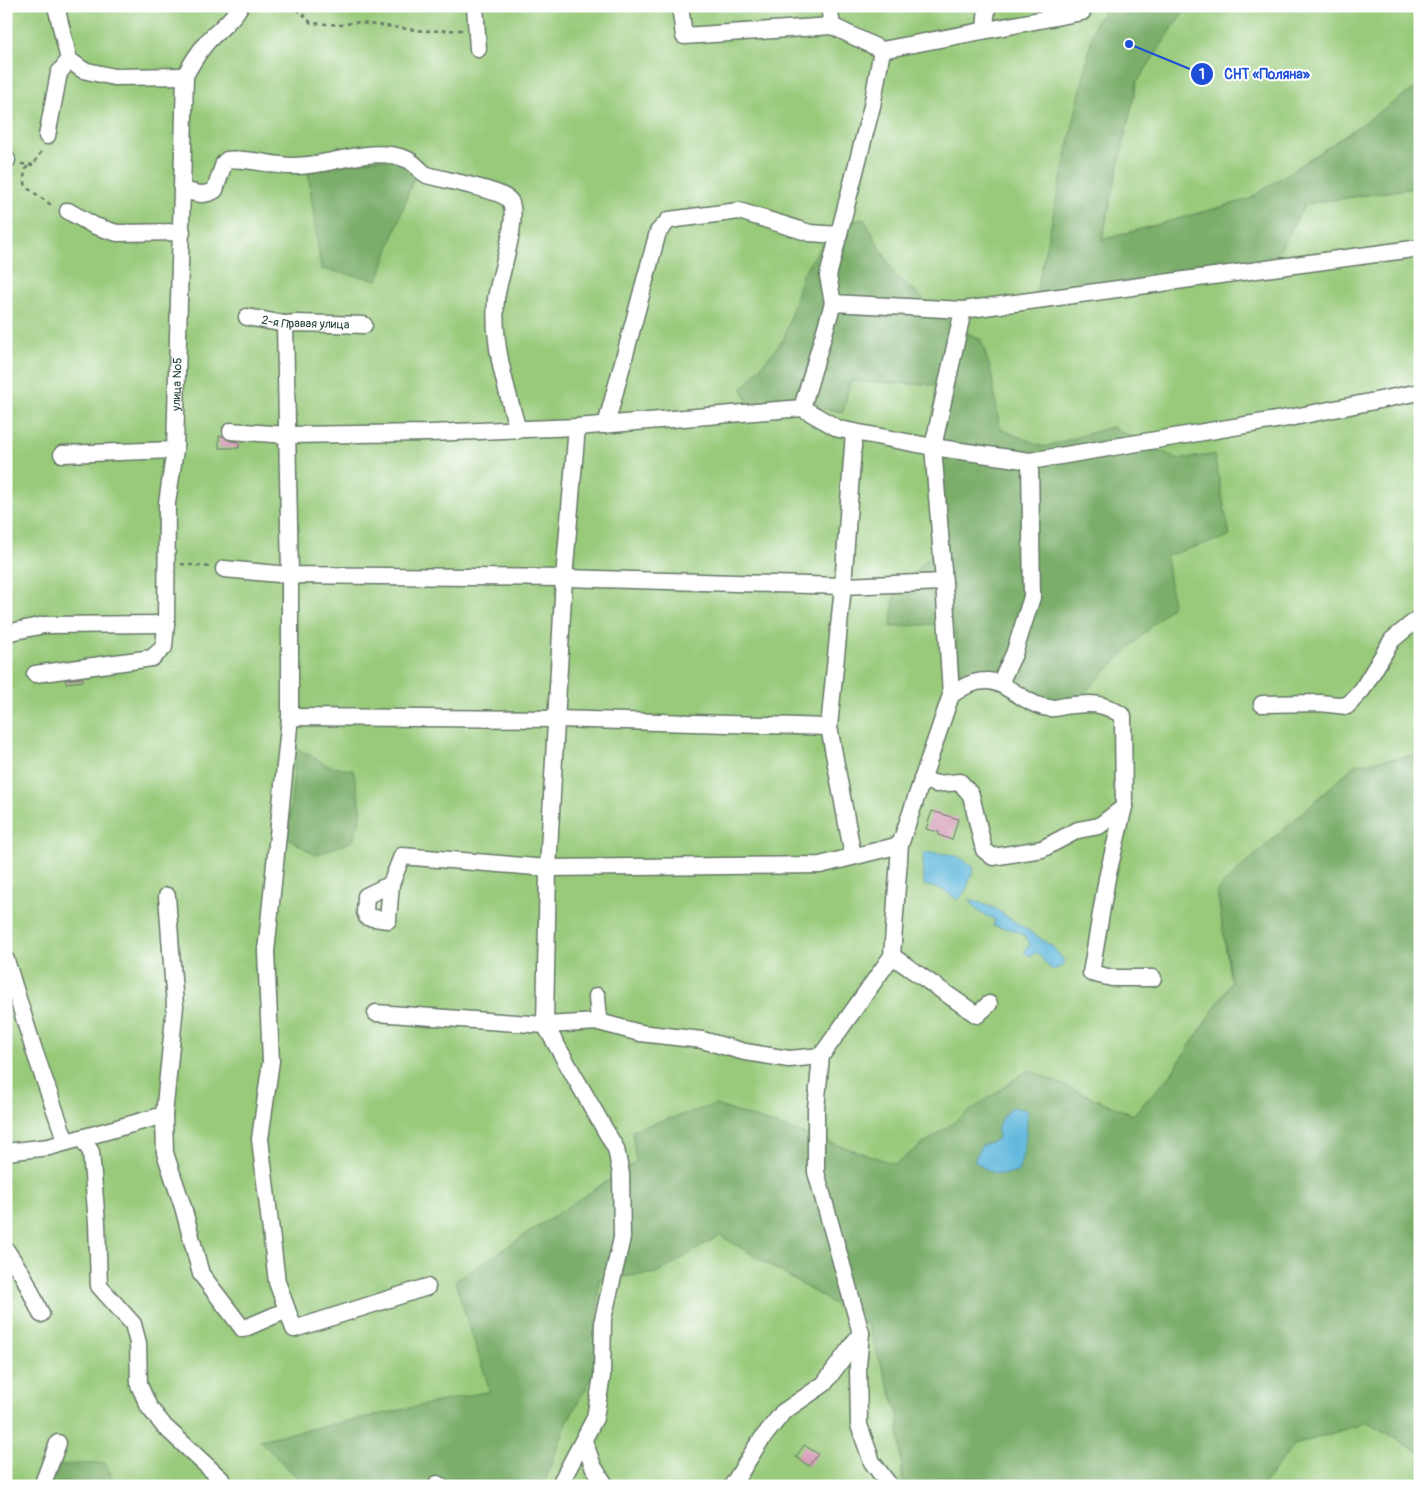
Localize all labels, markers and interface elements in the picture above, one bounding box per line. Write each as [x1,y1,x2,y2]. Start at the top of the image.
callout: СНТ «Поляна» [1189,60,1320,89]
text: 1 [1199,65,1205,84]
text: СНТ «Поляна» [1224,66,1311,83]
street label: 2-я Правая улица [260,312,350,332]
street label: улица №5 [169,357,185,412]

